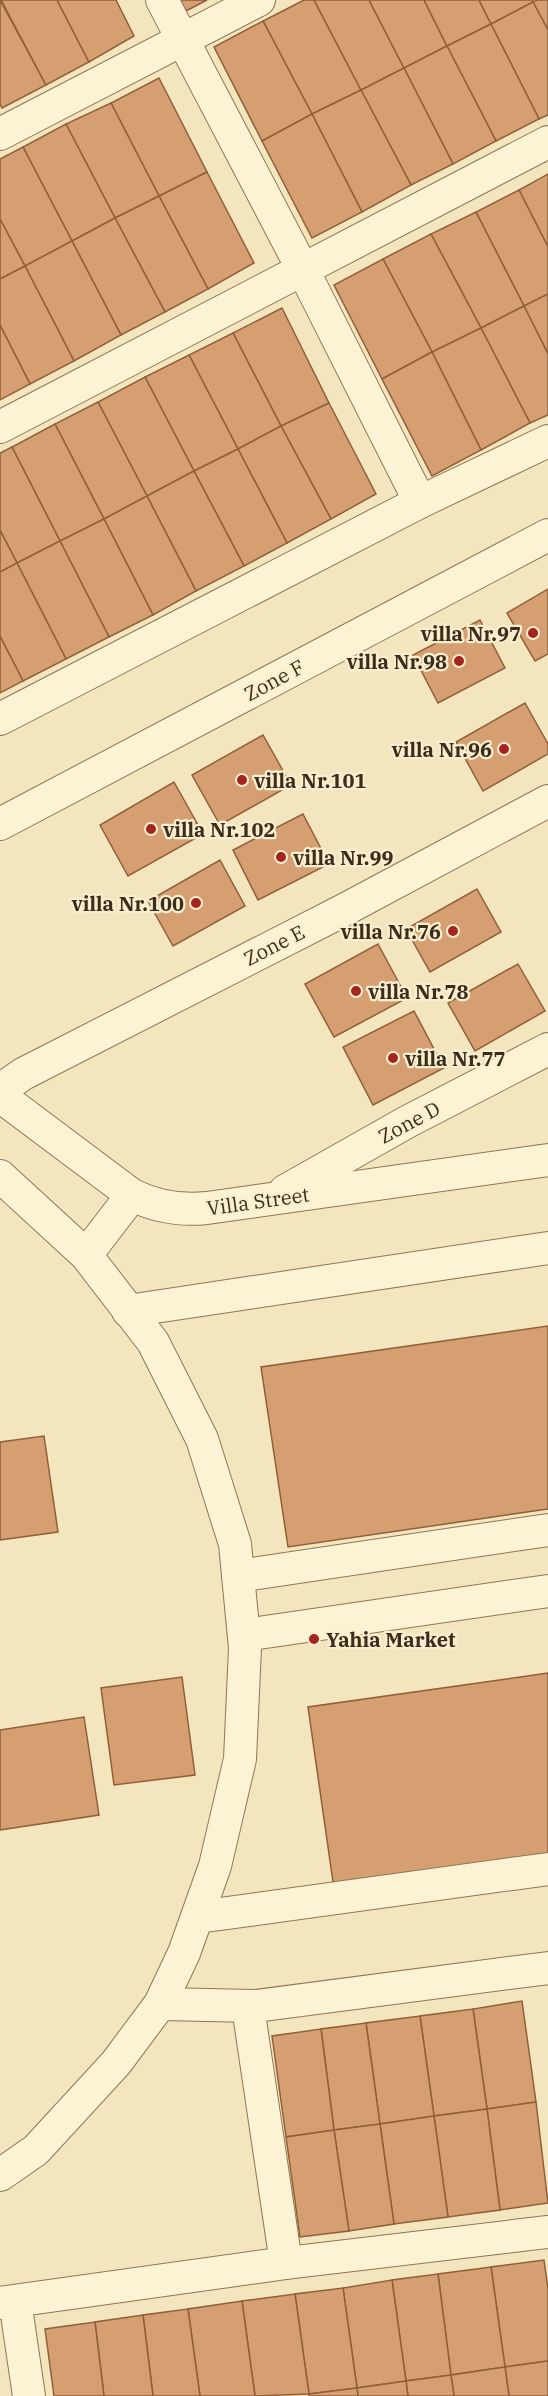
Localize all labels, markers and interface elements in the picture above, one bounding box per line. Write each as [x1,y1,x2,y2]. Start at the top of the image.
place label: villa Nr.97 [421,620,521,647]
marker: villa Nr.97 [526,626,540,640]
place label: villa Nr.98 [347,648,447,675]
street label: Zone F [239,653,309,707]
marker: villa Nr.98 [452,654,466,668]
place label: villa Nr.96 [392,736,492,763]
marker: villa Nr.96 [497,742,511,756]
place label: villa Nr.101 [254,767,366,794]
marker: villa Nr.101 [235,773,249,787]
place label: villa Nr.102 [163,816,275,843]
marker: villa Nr.102 [144,822,158,836]
place label: villa Nr.99 [293,844,393,871]
marker: villa Nr.99 [274,850,288,864]
place label: villa Nr.100 [72,890,184,917]
marker: villa Nr.100 [189,896,203,910]
street label: Zone E [239,918,309,972]
place label: villa Nr.76 [341,918,441,945]
marker: villa Nr.76 [446,924,460,938]
place label: villa Nr.78 [368,978,468,1005]
marker: villa Nr.78 [349,984,363,998]
place label: villa Nr.77 [405,1045,505,1072]
marker: villa Nr.77 [386,1051,400,1065]
street label: Zone D [373,1095,445,1149]
street label: Villa Street [205,1180,311,1222]
place label: Yahia Market [326,1626,456,1653]
marker: Yahia Market [307,1632,321,1646]

